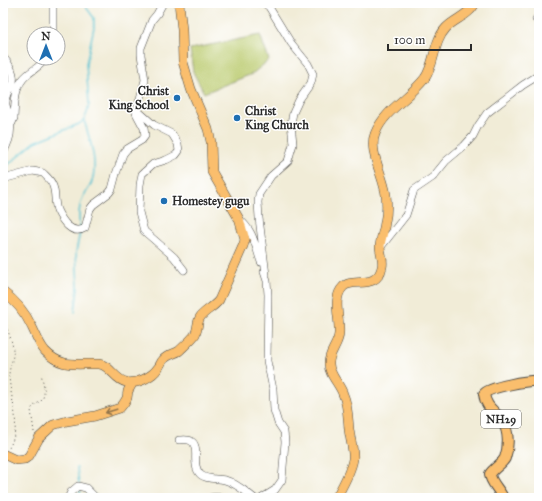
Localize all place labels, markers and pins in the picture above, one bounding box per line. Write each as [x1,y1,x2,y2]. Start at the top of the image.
place label: Christ King School [108,84,170,113]
marker: Christ King School [172,93,182,103]
place label: Christ King Church [245,104,309,133]
marker: Christ King Church [232,113,242,123]
place label: Homestey gugu [172,194,250,209]
marker: Homestey gugu [159,196,169,206]

